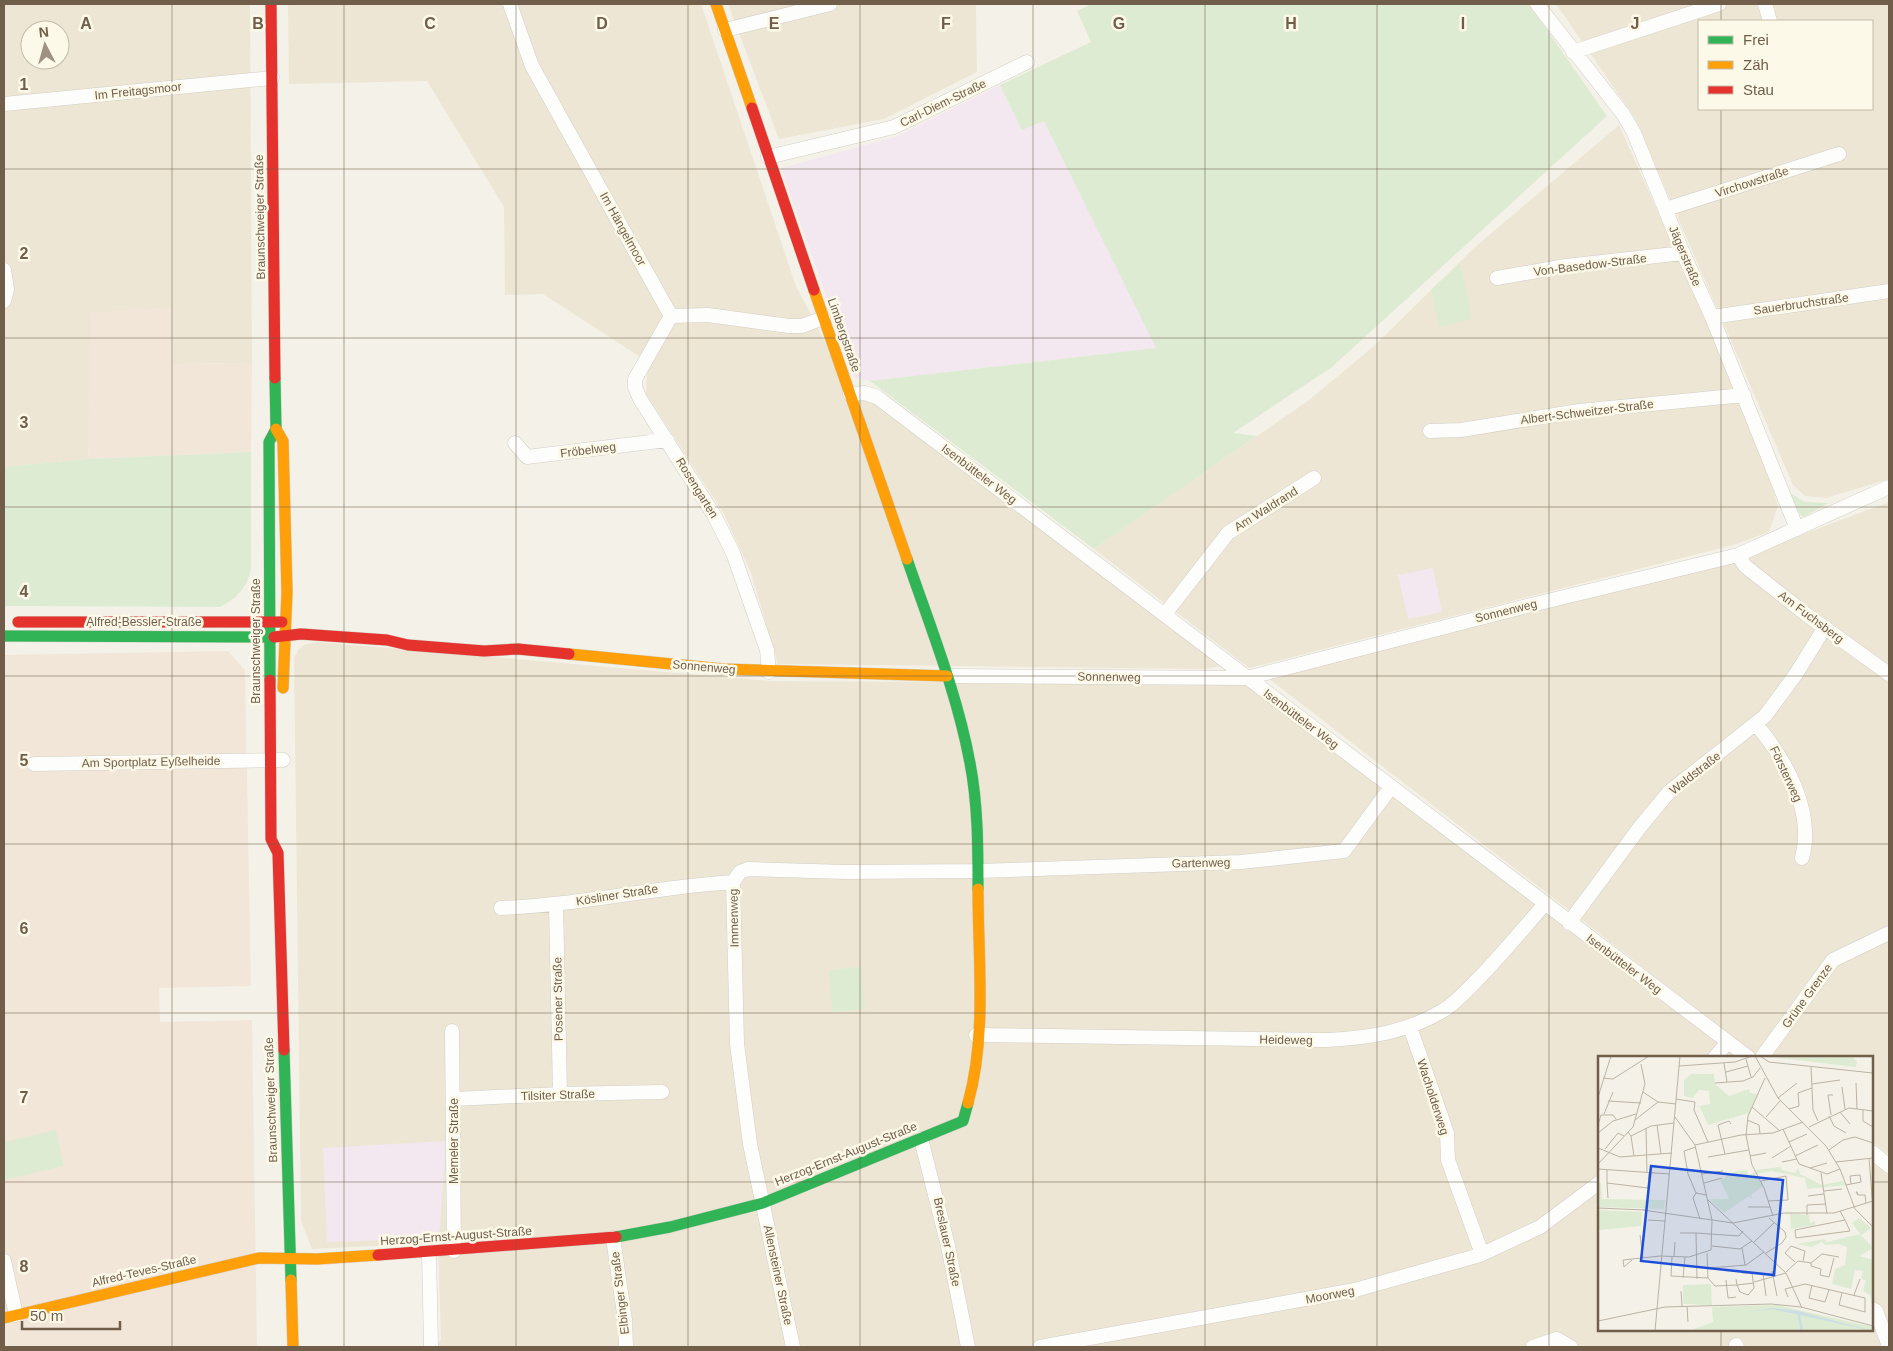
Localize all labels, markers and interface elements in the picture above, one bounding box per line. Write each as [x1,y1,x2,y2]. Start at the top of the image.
text: A [80,15,92,32]
text: B [252,15,264,32]
text: C [424,15,436,32]
text: D [596,15,608,32]
text: E [769,15,780,32]
text: F [941,15,951,32]
text: G [1113,15,1125,32]
text: H [1285,15,1297,32]
text: I [1461,15,1465,32]
text: J [1631,15,1639,32]
north arrow [20,20,70,70]
legend [1698,20,1873,110]
text: N [38,24,50,41]
text: Frei [1743,31,1769,48]
text: Zäh [1743,56,1769,73]
text: 1 [20,76,29,93]
street label: Carl-Diem-Straße [898,76,989,130]
street label: Im Freitagsmoor [94,79,182,103]
text: Stau [1743,81,1774,98]
street label: Braunschweiger Straße [252,154,268,280]
street label: Virchowstraße [1713,163,1791,200]
street label: Im Hängelmoor [597,190,649,268]
street label: Jägerstraße [1666,224,1704,289]
text: 2 [20,245,29,262]
street label: Von-Basedow-Straße [1533,251,1648,279]
street label: Sauerbruchstraße [1752,290,1850,318]
street label: Limbergstraße [825,296,863,374]
street label: Albert-Schweitzer-Straße [1520,397,1655,427]
text: 3 [20,414,29,431]
street label: Fröbelweg [559,440,617,460]
street label: Isenbütteler Weg [939,441,1019,507]
street label: Rosengarten [673,455,721,521]
street label: Am Waldrand [1232,484,1300,534]
street label: Braunschweiger Straße [249,578,263,704]
text: 4 [20,583,29,600]
street label: Am Fuchsberg [1776,588,1846,646]
street label: Sonnenweg [1474,597,1538,625]
street label: Alfred-Bessler-Straße [86,615,202,629]
street label: Sonnenweg [672,657,736,677]
street label: Sonnenweg [1077,669,1141,685]
street label: Isenbütteler Weg [1261,686,1341,752]
street label: Försterweg [1767,744,1805,804]
street label: Waldstraße [1667,749,1724,797]
text: 5 [20,752,29,769]
street label: Am Sportplatz Eyßelheide [82,754,221,770]
street label: Gartenweg [1172,855,1230,871]
street label: Kösliner Straße [575,882,659,908]
street label: Immenweg [726,889,742,947]
text: 6 [20,920,29,937]
street label: Isenbütteler Weg [1584,931,1664,997]
street label: Posener Straße [550,957,566,1041]
street label: Grüne Grenze [1779,961,1835,1031]
street label: Heideweg [1259,1033,1313,1047]
street label: Braunschweiger Straße [262,1037,280,1163]
inset map [1598,1056,1873,1331]
street label: Wacholderweg [1414,1057,1452,1137]
street label: Tilsiter Straße [521,1087,596,1103]
text: 7 [20,1089,29,1106]
street label: Memeler Straße [447,1098,461,1184]
street label: Herzog-Ernst-August-Straße [773,1119,919,1189]
street label: Breslauer Straße [931,1196,963,1288]
street label: Herzog-Ernst-August-Straße [380,1224,533,1248]
street label: Allensteiner Straße [761,1224,796,1327]
street label: Elbinger Straße [608,1250,632,1335]
street label: Alfred-Teves-Straße [90,1252,198,1290]
text: 8 [20,1258,29,1275]
street label: Moorweg [1304,1283,1356,1307]
scale bar [22,1298,120,1330]
text: 50 m [30,1307,63,1324]

